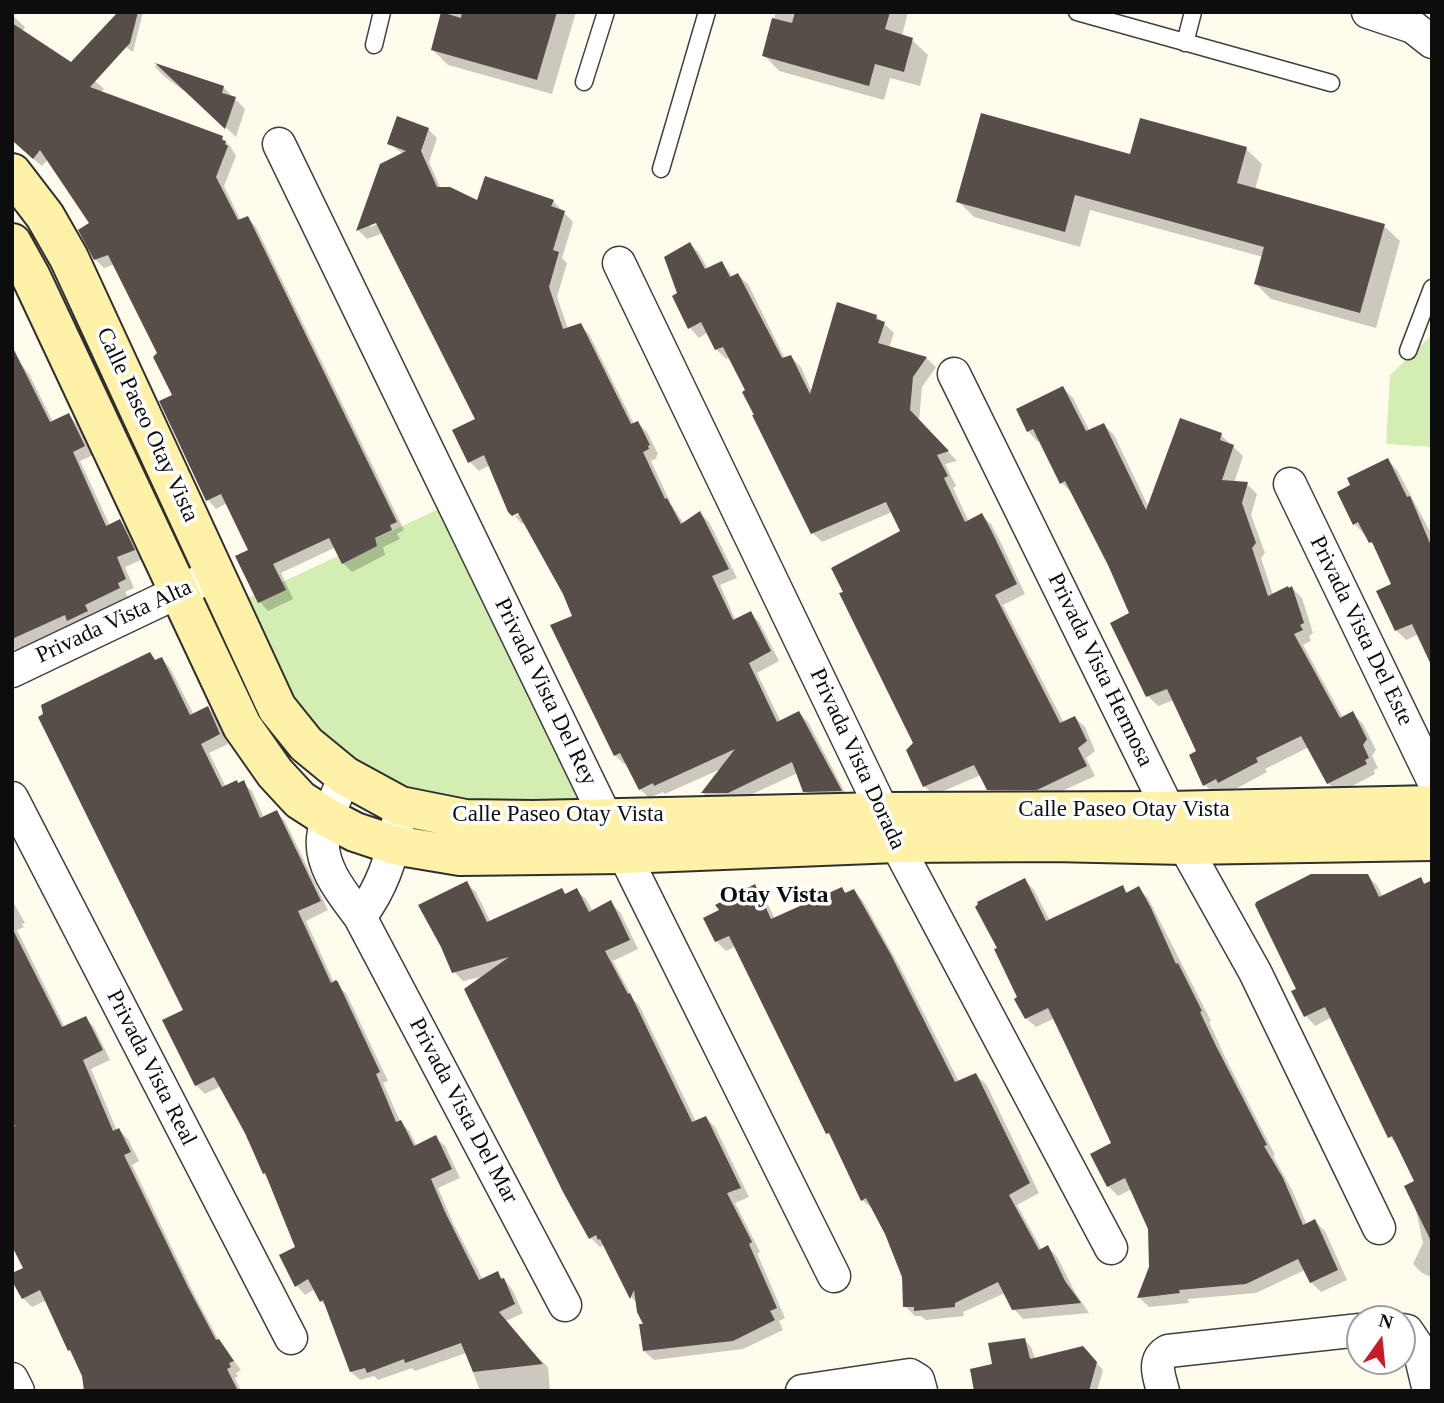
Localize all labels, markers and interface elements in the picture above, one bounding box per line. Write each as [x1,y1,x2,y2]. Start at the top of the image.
street label: Calle Paseo Otay Vista [90,323,204,527]
street label: Privada Vista Del Este [1303,532,1419,730]
street label: Privada Vista Hermosa [1041,569,1159,771]
street label: Privada Vista Alta [32,574,196,670]
street label: Privada Vista Del Rey [488,594,602,790]
street label: Privada Vista Dorada [803,664,911,854]
street label: Calle Paseo Otay Vista [1018,796,1230,824]
street label: Calle Paseo Otay Vista [452,801,664,829]
district label: Otay Vista [719,882,829,910]
street label: Privada Vista Real [100,986,202,1150]
street label: Privada Vista Del Mar [402,1013,524,1209]
north arrow [1346,1305,1416,1375]
text: N [1377,1309,1395,1333]

